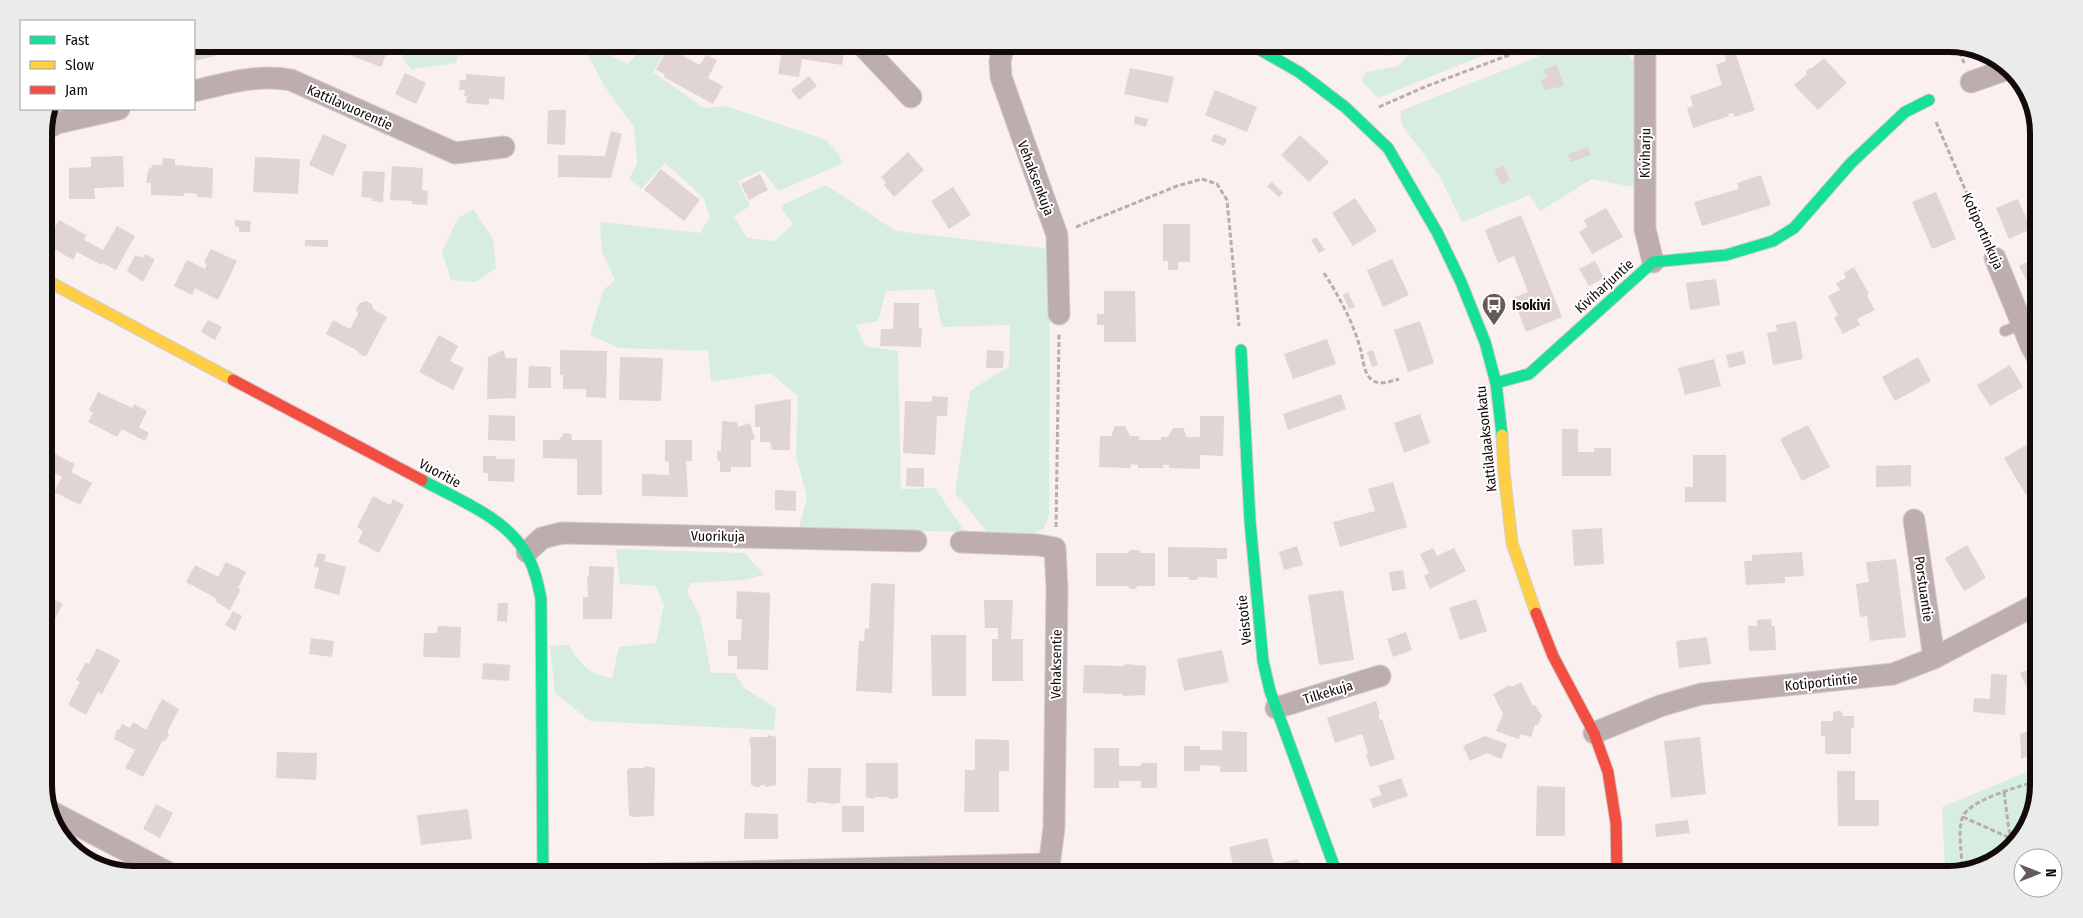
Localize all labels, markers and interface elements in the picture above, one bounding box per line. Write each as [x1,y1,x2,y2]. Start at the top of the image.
legend [20,20,195,110]
text: Fast [65,31,89,49]
text: Slow [65,56,94,74]
text: Jam [65,81,88,99]
street label: Kattilavuorentie [304,81,395,134]
street label: Kiviharju [1637,128,1654,178]
street label: Vehaksenkuja [1013,138,1058,218]
street label: Kotiportinkuja [1958,190,2007,272]
street label: Kiviharjuntie [1572,256,1637,317]
bus stop icon: Isokivi [1481,292,1507,326]
place label: Isokivi [1512,297,1551,314]
street label: Kattilalaaksonkatu [1472,385,1501,493]
street label: Vuoritie [416,455,464,492]
street label: Vuorikuja [691,528,745,545]
street label: Porstuantie [1910,555,1937,623]
street label: Veistotie [1233,594,1256,646]
street label: Vehaksentie [1047,629,1066,699]
street label: Kotiportintie [1784,670,1858,695]
street label: Tilkekuja [1301,677,1355,708]
north arrow [2013,848,2063,898]
text: N [2042,869,2059,877]

